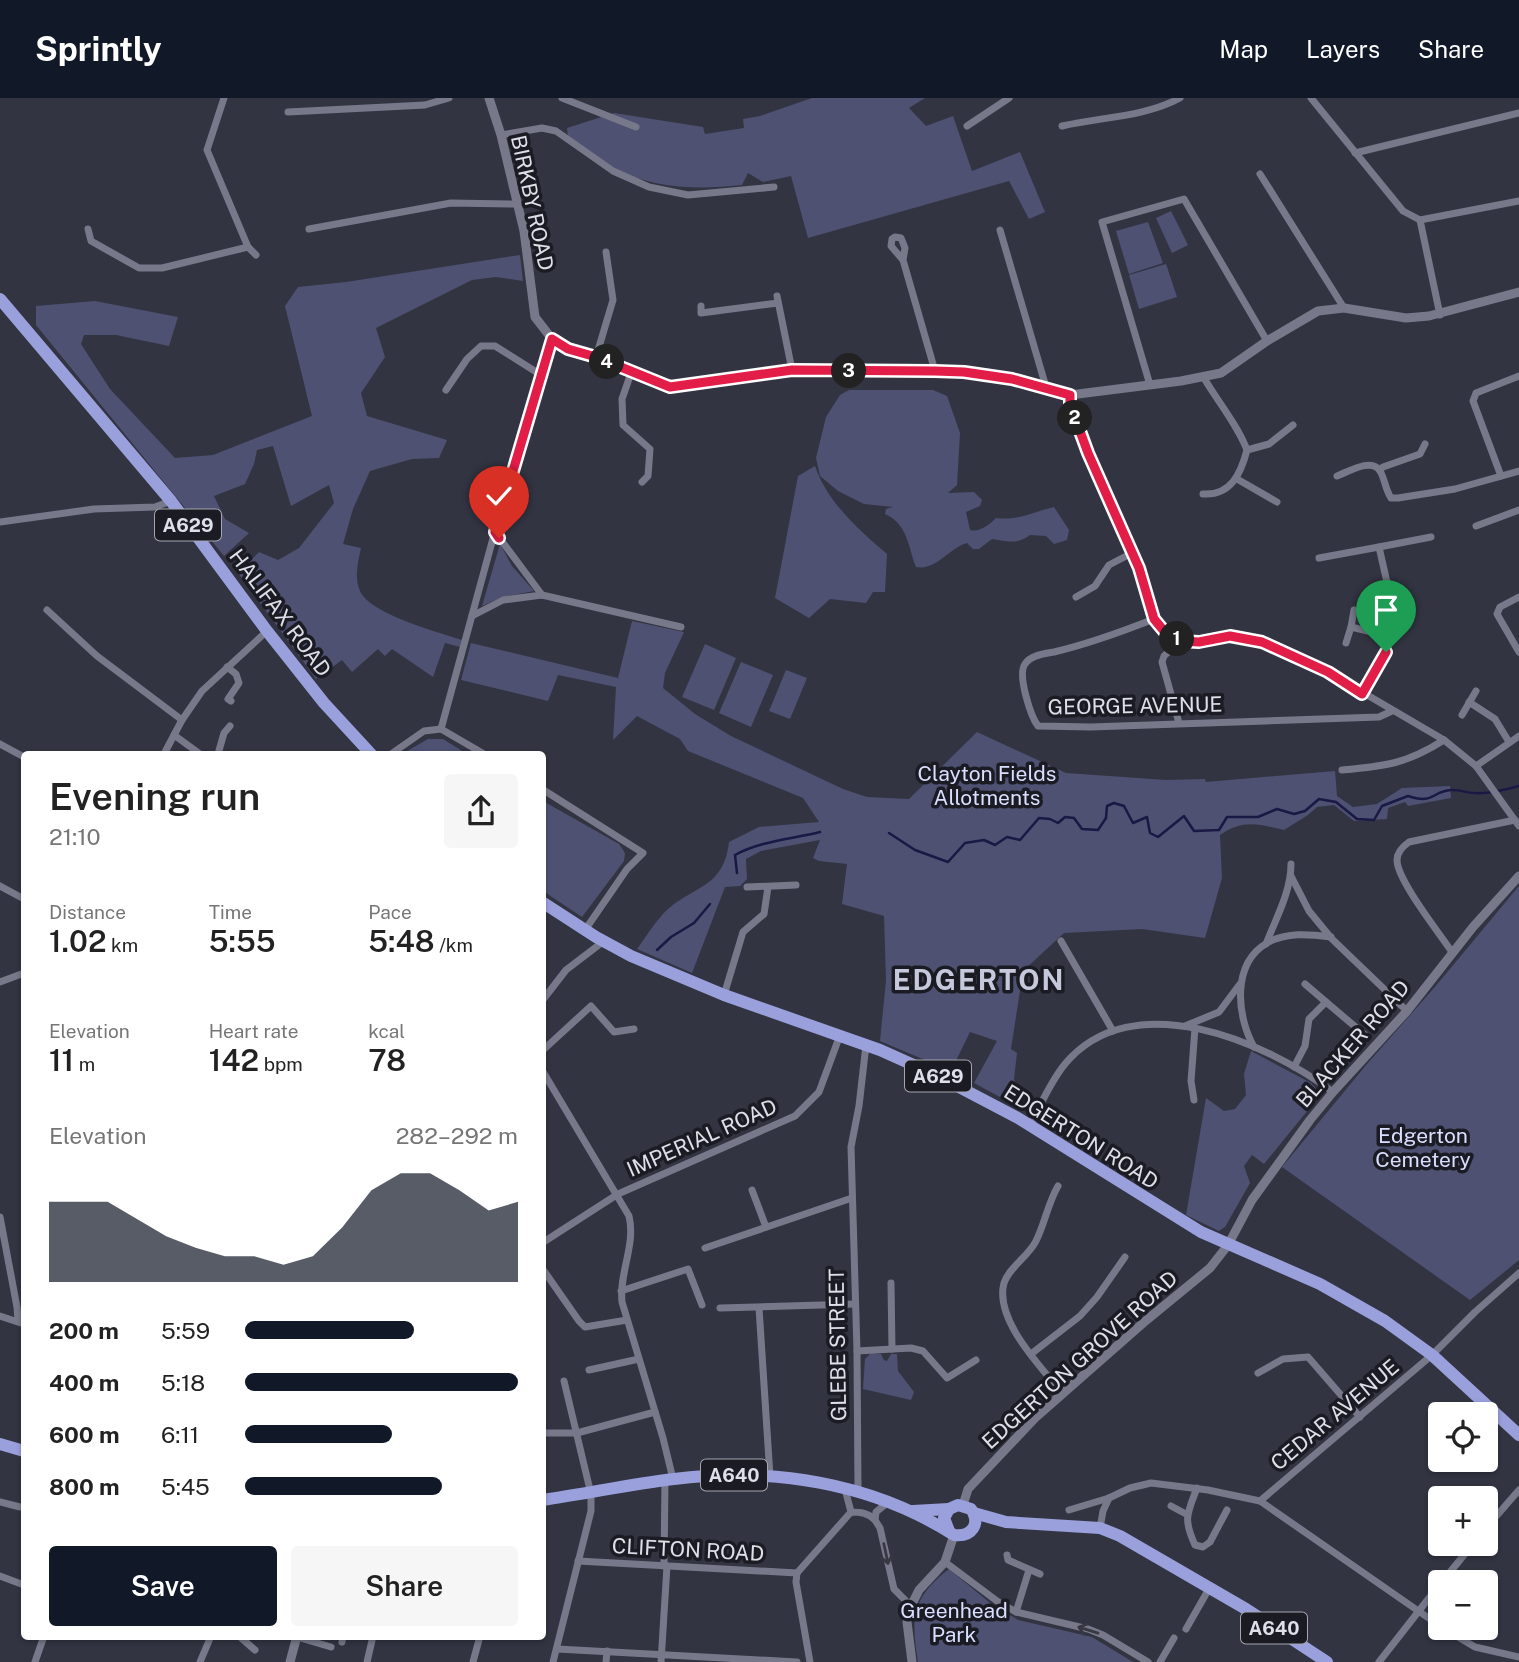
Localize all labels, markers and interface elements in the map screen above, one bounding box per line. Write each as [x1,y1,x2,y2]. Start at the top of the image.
text: Sprintly [35,30,162,68]
text: Map [1219,35,1268,63]
text: Layers [1306,35,1380,63]
text: Share [1418,35,1484,63]
street label: BIRKBY ROAD [506,133,559,273]
pin: 4 [590,344,624,380]
text: 4 [600,350,613,372]
pin: 3 [832,354,866,388]
text: 3 [842,359,855,381]
pin: 2 [1058,400,1092,436]
text: 2 [1068,406,1081,428]
pin [469,466,529,538]
icon: check [480,477,518,515]
road number: A629 [155,510,221,540]
street label: HALIFAX ROAD [224,544,337,681]
pin [1356,580,1416,652]
icon: arrive [1367,591,1405,629]
pin: 1 [1160,622,1194,656]
text: 1 [1172,627,1181,649]
street label: GEORGE AVENUE [1047,691,1222,720]
park label: Clayton Fields Allotments [918,761,1056,810]
text: Evening run [49,774,260,819]
button: share [444,774,518,848]
text: 21:10 [49,823,101,850]
text: Distance [49,901,126,923]
text: Time [209,901,252,923]
text: Pace [368,901,412,923]
text: 1.02 [49,923,106,959]
text: 5:55 [209,923,275,959]
text: 5:48 [368,923,435,959]
text: km [106,934,138,956]
text: /km [435,934,473,956]
district label: EDGERTON [893,963,1065,996]
street label: BLACKER ROAD [1291,975,1415,1112]
text: Elevation [49,1020,130,1042]
text: Heart rate [209,1020,298,1042]
text: kcal [368,1020,405,1042]
text: 11 [49,1042,74,1078]
text: 142 [209,1042,259,1078]
text: 78 [368,1042,406,1078]
text: m [74,1053,95,1075]
text: bpm [259,1053,303,1075]
road number: A629 [905,1060,971,1092]
street label: EDGERTON ROAD [1000,1079,1163,1194]
street label: IMPERIAL ROAD [623,1093,781,1182]
text: Elevation [49,1122,147,1149]
text: 282–292 m [396,1122,518,1149]
park label: Edgerton Cemetery [1375,1123,1471,1172]
street label: EDGERTON GROVE ROAD [977,1265,1182,1454]
street label: GLEBE STREET [824,1269,851,1421]
text: 200 m [49,1317,119,1344]
text: 5:59 [161,1317,210,1344]
street label: CEDAR AVENUE [1266,1354,1404,1475]
text: 400 m [49,1369,119,1396]
text: 5:18 [161,1369,205,1396]
map controls [1428,1402,1498,1640]
button: locate [1428,1402,1498,1472]
text: 600 m [49,1421,119,1448]
text: 6:11 [161,1421,199,1448]
road number: A640 [701,1460,767,1490]
text: 800 m [49,1473,120,1500]
text: 5:45 [161,1473,210,1500]
button: + [1428,1486,1498,1556]
street label: CLIFTON ROAD [611,1533,765,1566]
one-way arrow [880,1542,894,1565]
button: Save [49,1546,277,1626]
button: Share [291,1546,518,1626]
button: − [1428,1570,1498,1640]
park label: Greenhead Park [900,1598,1008,1647]
road number: A640 [1241,1612,1307,1644]
one-way arrow [1077,1622,1099,1635]

